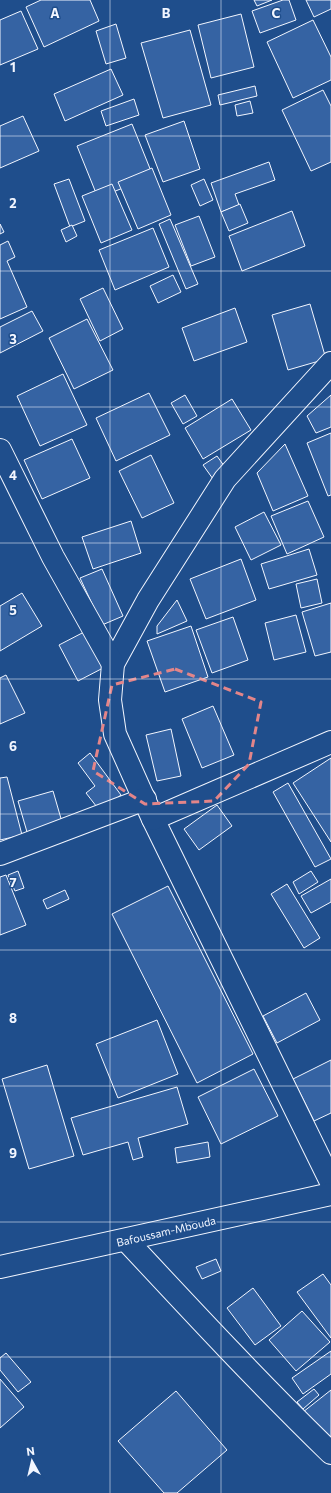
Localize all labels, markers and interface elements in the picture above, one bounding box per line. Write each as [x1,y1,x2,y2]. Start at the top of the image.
text: A [50,5,60,21]
text: B [162,5,171,21]
text: C [272,5,281,21]
text: 1 [10,59,16,75]
text: 2 [9,195,17,211]
text: 3 [9,331,17,347]
text: 4 [9,467,17,483]
text: 5 [9,602,17,618]
text: 6 [9,738,17,754]
text: 7 [9,874,17,890]
text: 8 [9,1010,17,1026]
text: 9 [9,1145,17,1161]
street label: Bafoussam-Mbouda [115,1213,217,1249]
north arrow [12,1441,52,1481]
text: N [26,1444,36,1458]

